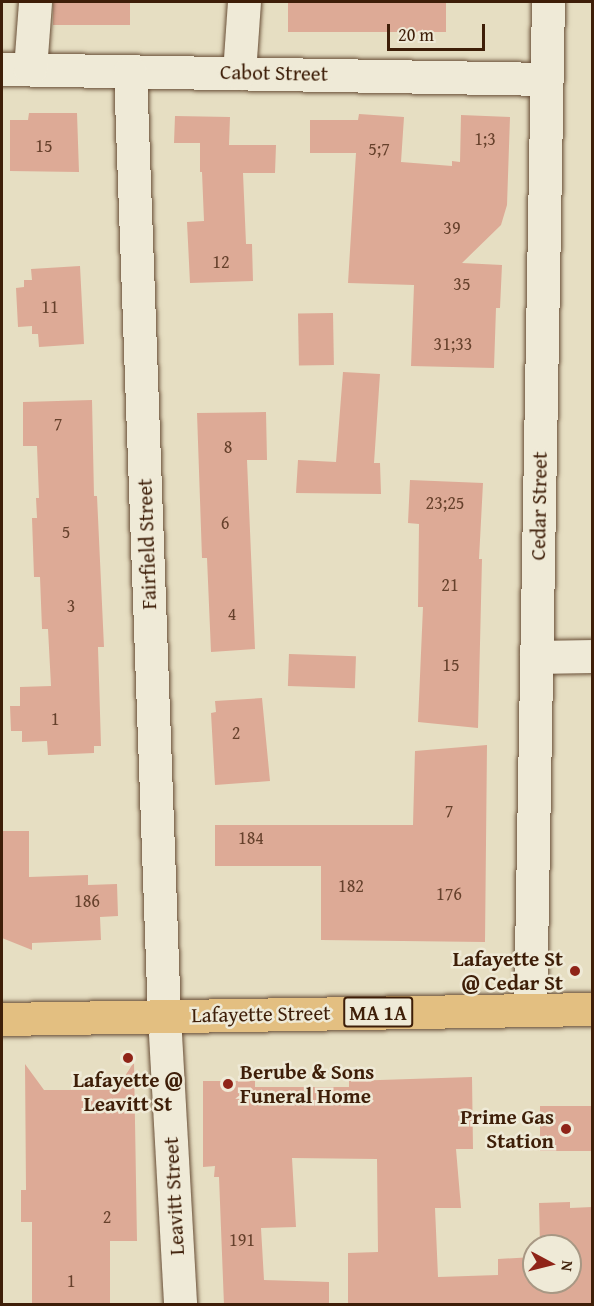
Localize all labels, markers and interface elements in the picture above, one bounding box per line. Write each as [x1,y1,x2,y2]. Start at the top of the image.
scale bar [390,12,488,50]
text: 20 m [398,21,434,48]
street label: Cabot Street [220,59,328,87]
house number: 1;3 [474,128,496,150]
house number: 15 [35,135,53,157]
house number: 5;7 [368,138,390,160]
house number: 39 [443,217,461,239]
house number: 12 [212,251,230,273]
house number: 35 [453,273,471,295]
house number: 11 [41,296,59,318]
house number: 31;33 [433,333,473,355]
house number: 7 [54,413,62,435]
house number: 8 [224,436,232,458]
street label: Cedar Street [525,451,553,561]
street label: Fairfield Street [132,478,162,610]
house number: 23;25 [425,492,465,514]
house number: 6 [221,512,229,534]
house number: 5 [62,521,70,543]
house number: 21 [441,574,459,596]
house number: 3 [67,595,75,617]
house number: 4 [228,603,236,625]
house number: 15 [442,654,460,676]
house number: 1 [51,708,59,730]
house number: 2 [232,722,240,744]
house number: 7 [445,800,453,822]
house number: 184 [238,827,264,849]
house number: 182 [338,875,364,897]
house number: 176 [436,883,462,905]
house number: 186 [74,890,100,912]
place label: Lafayette St @ Cedar St [453,946,563,996]
marker: Lafayette St @ Cedar St [568,964,582,978]
road number: MA 1A [342,995,414,1029]
street label: Lafayette Street [191,1000,331,1028]
marker: Lafayette @ Leavitt St [121,1051,135,1065]
place label: Berube & Sons Funeral Home [240,1059,374,1109]
place label: Lafayette @ Leavitt St [73,1067,183,1117]
marker: Berube & Sons Funeral Home [221,1077,235,1091]
place label: Prime Gas Station [460,1104,554,1154]
marker: Prime Gas Station [559,1122,573,1136]
street label: Leavitt Street [158,1136,190,1256]
house number: 2 [103,1206,111,1228]
house number: 191 [229,1229,255,1251]
north arrow [522,1234,582,1294]
text: N [555,1259,580,1273]
house number: 1 [67,1270,75,1292]

